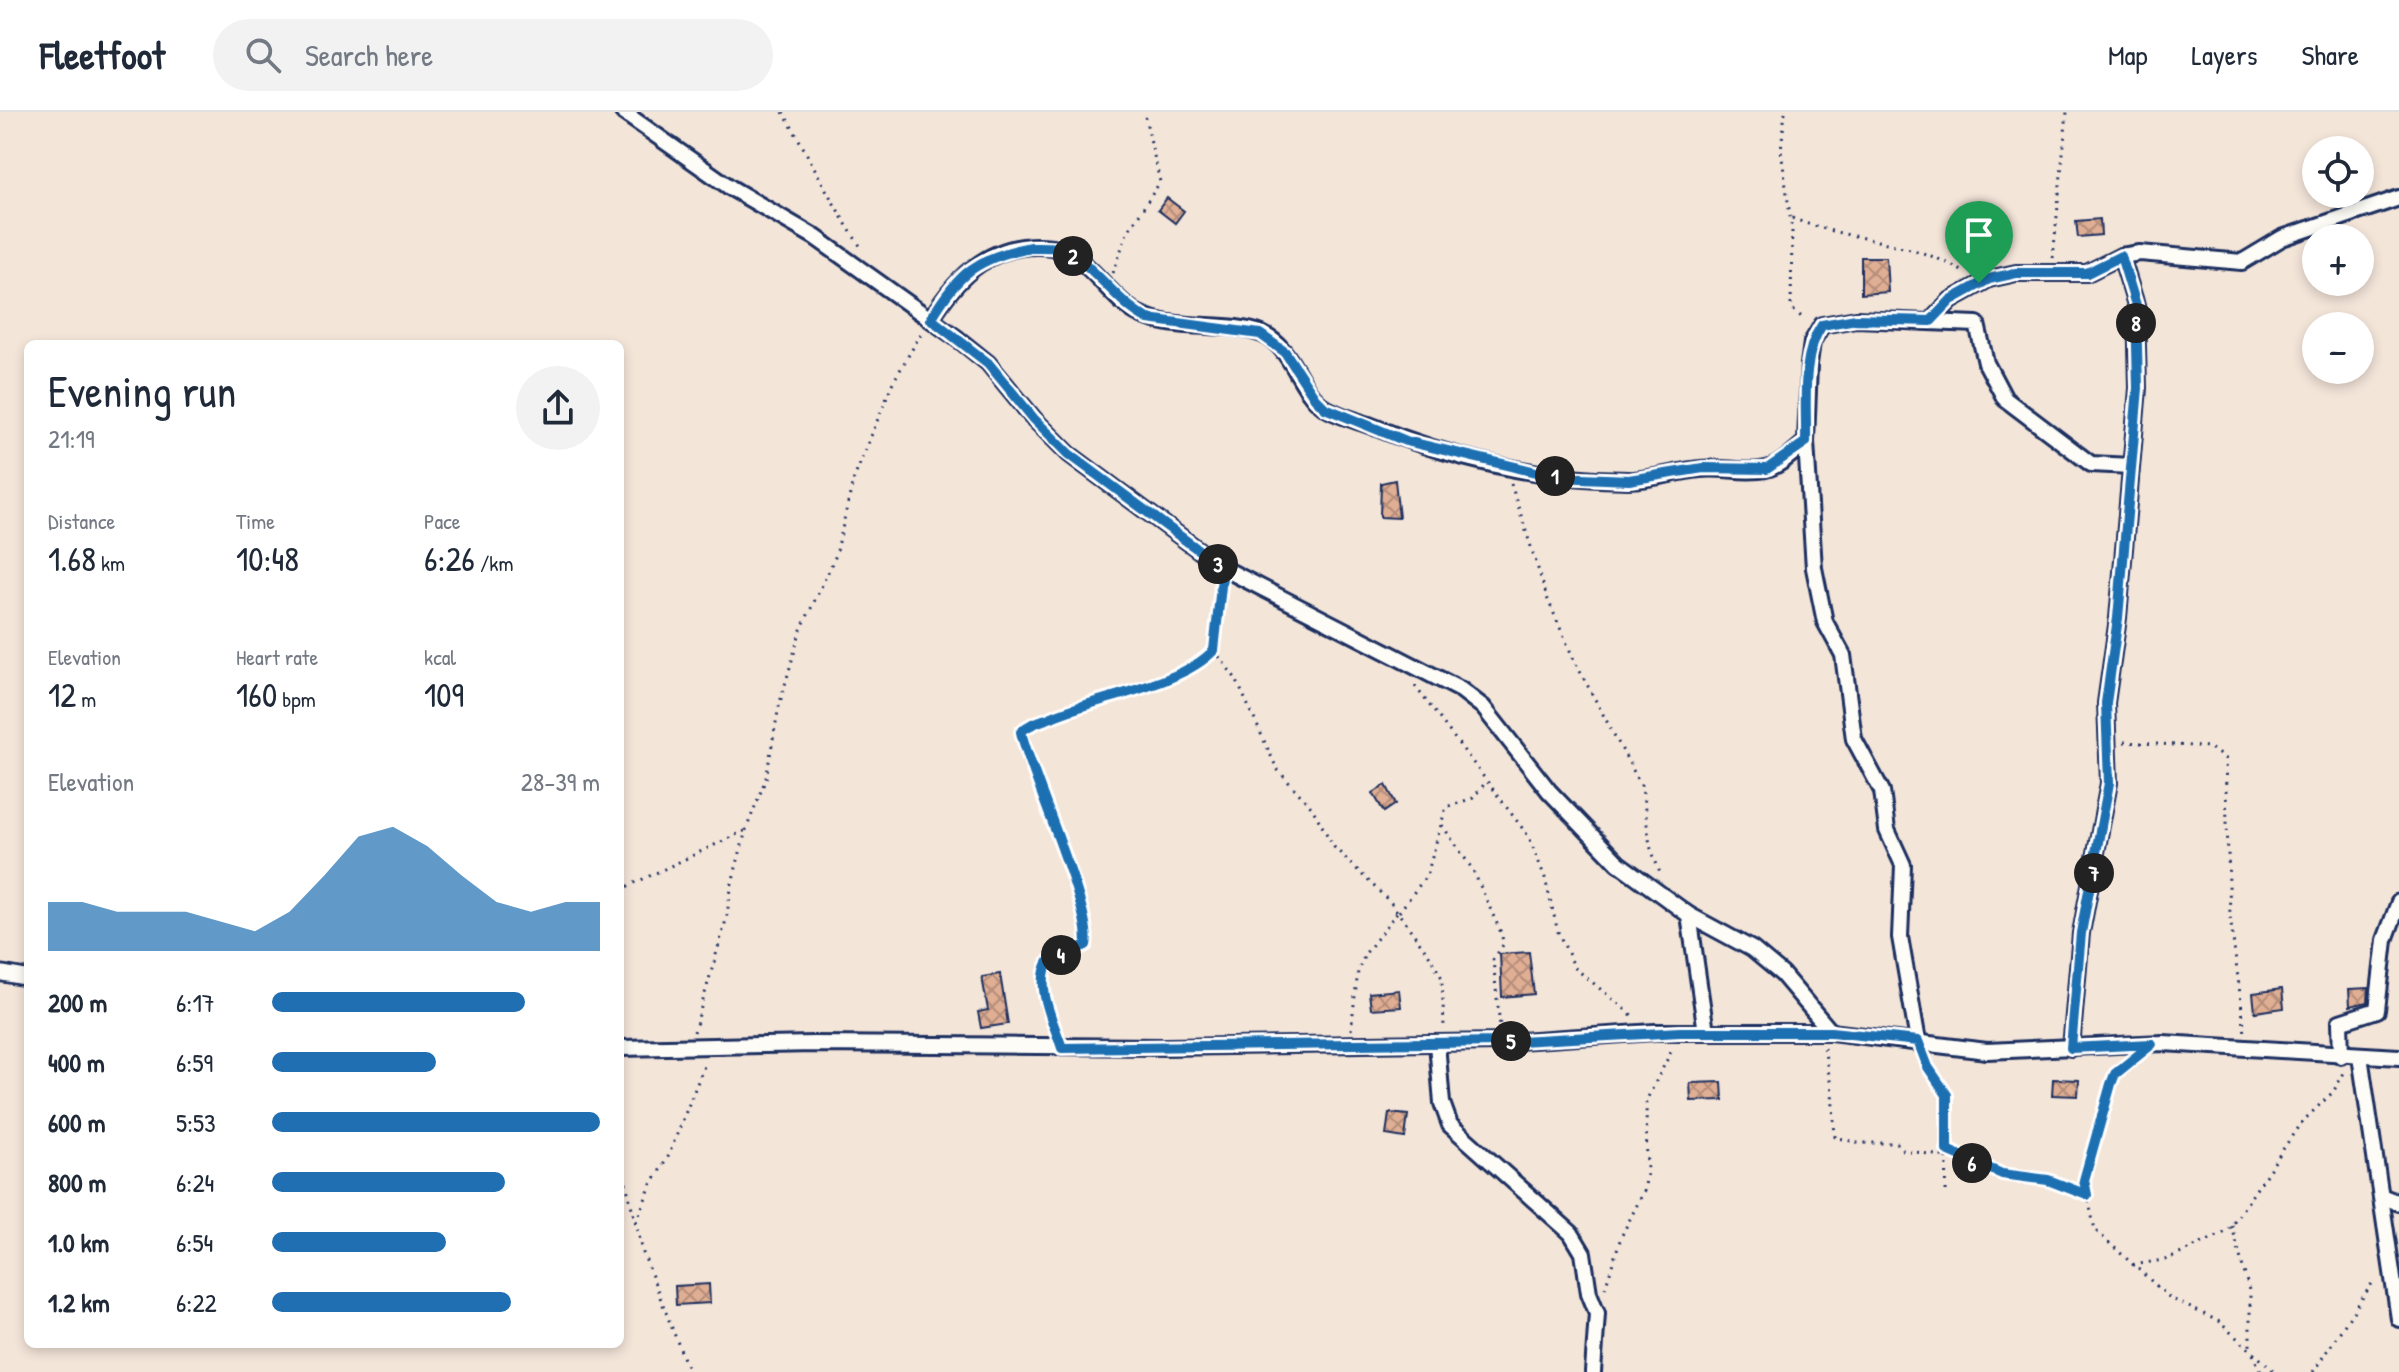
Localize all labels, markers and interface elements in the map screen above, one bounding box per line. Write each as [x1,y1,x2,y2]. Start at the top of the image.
search box [213,19,773,91]
text: Fleetfoot [40,29,165,81]
icon: search [241,33,285,77]
text: Search here [305,35,433,75]
text: Map [2108,36,2148,74]
text: Layers [2192,36,2257,74]
text: Share [2301,36,2359,74]
map controls [2302,136,2374,384]
button: locate [2302,136,2374,208]
pin [1945,201,2013,283]
icon: arrive [1957,213,2001,257]
button: + [2302,224,2374,296]
pin: 2 [1053,236,1093,276]
text: 2 [1068,241,1078,271]
pin: 8 [2116,303,2156,343]
text: 8 [2131,308,2141,338]
button: − [2302,312,2374,384]
text: Evening run [48,361,236,421]
button: share [516,366,600,450]
text: 21:19 [48,421,95,456]
pin: 1 [1535,456,1575,496]
text: 1 [1551,461,1559,491]
text: Distance [48,506,115,536]
text: Time [236,506,275,536]
text: Pace [424,506,461,536]
text: 1.68 [48,536,96,582]
text: 10:48 [236,536,299,582]
text: 6:26 [424,536,475,582]
pin: 3 [1198,544,1238,584]
text: km [96,548,125,578]
text: /km [475,548,513,578]
text: 3 [1213,549,1223,579]
text: Elevation [48,642,121,672]
text: Heart rate [236,642,318,672]
text: kcal [424,642,456,672]
text: 12 [48,672,76,718]
text: 160 [236,672,277,718]
text: 109 [424,672,464,718]
text: m [76,684,96,714]
text: bpm [277,684,316,714]
text: Elevation [48,764,134,799]
text: 28–39 m [521,764,600,799]
pin: 7 [2074,853,2114,893]
text: 7 [2089,858,2099,888]
pin: 4 [1041,935,1081,975]
text: 4 [1057,940,1065,970]
text: 200 m [48,985,107,1020]
text: 6:17 [176,985,215,1020]
pin: 5 [1491,1021,1531,1061]
text: 5 [1506,1026,1516,1056]
text: 400 m [48,1045,105,1080]
text: 6:59 [176,1045,213,1080]
text: 600 m [48,1105,105,1140]
text: 5:53 [176,1105,216,1140]
pin: 6 [1952,1143,1992,1183]
text: 6 [1968,1148,1976,1178]
text: 800 m [48,1165,106,1200]
text: 6:24 [176,1165,214,1200]
text: 1.0 km [48,1225,109,1260]
text: 6:54 [176,1225,213,1260]
text: 1.2 km [48,1285,110,1320]
text: 6:22 [176,1285,217,1320]

